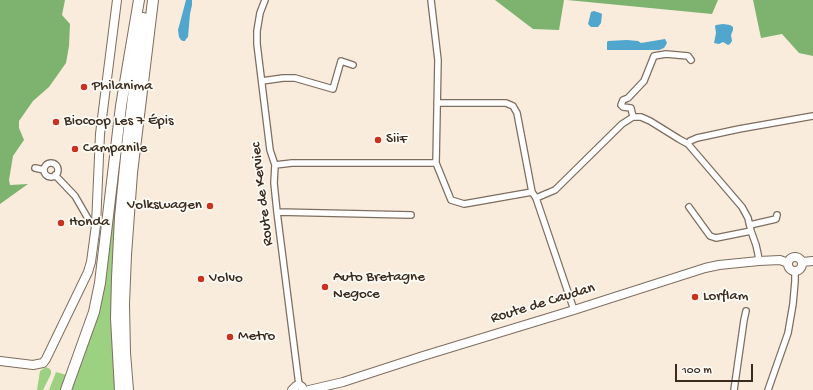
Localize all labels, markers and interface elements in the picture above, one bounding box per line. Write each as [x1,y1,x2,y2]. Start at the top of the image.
place label: Philanima [92,78,153,96]
marker: Philanima [79,82,89,92]
place label: Biocoop Les 7 Épis [64,113,173,131]
marker: Biocoop Les 7 Épis [51,117,61,127]
place label: SiiF [386,131,407,149]
marker: SiiF [373,135,383,145]
place label: Campanile [83,140,147,158]
street label: Route de Kerviec [248,141,278,247]
marker: Campanile [70,144,80,154]
place label: Volkswagen [127,197,202,215]
marker: Volkswagen [205,201,215,211]
place label: Honda [69,214,110,232]
marker: Honda [56,218,66,228]
place label: Auto Bretagne Negoce [333,269,425,304]
place label: Volvo [209,270,243,288]
marker: Volvo [196,274,206,284]
street label: Route de Caudan [489,280,597,328]
marker: Auto Bretagne Negoce [320,282,330,292]
place label: Lorflam [703,288,748,306]
marker: Lorflam [690,292,700,302]
place label: Metro [238,328,275,346]
marker: Metro [225,332,235,342]
scale bar [677,356,755,382]
text: 100 m [682,364,712,378]

